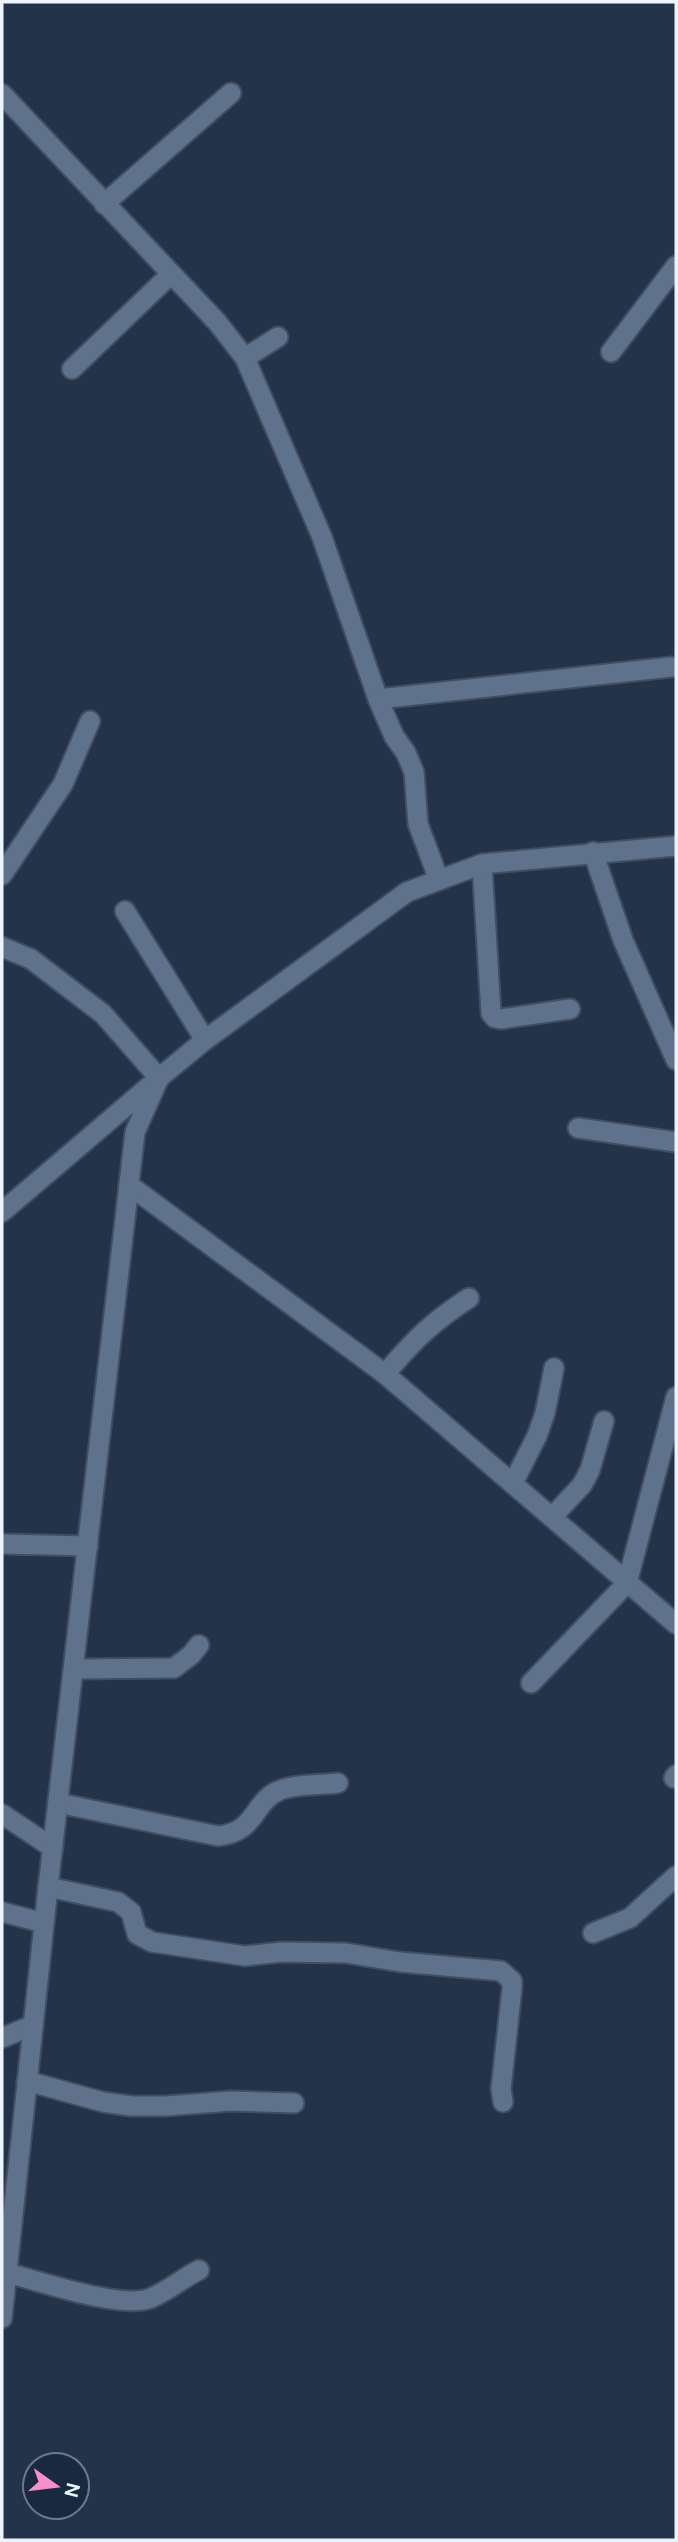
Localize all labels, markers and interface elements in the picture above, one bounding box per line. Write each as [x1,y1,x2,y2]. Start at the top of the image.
north arrow [21,2451,91,2521]
text: N [58,2480,86,2500]

